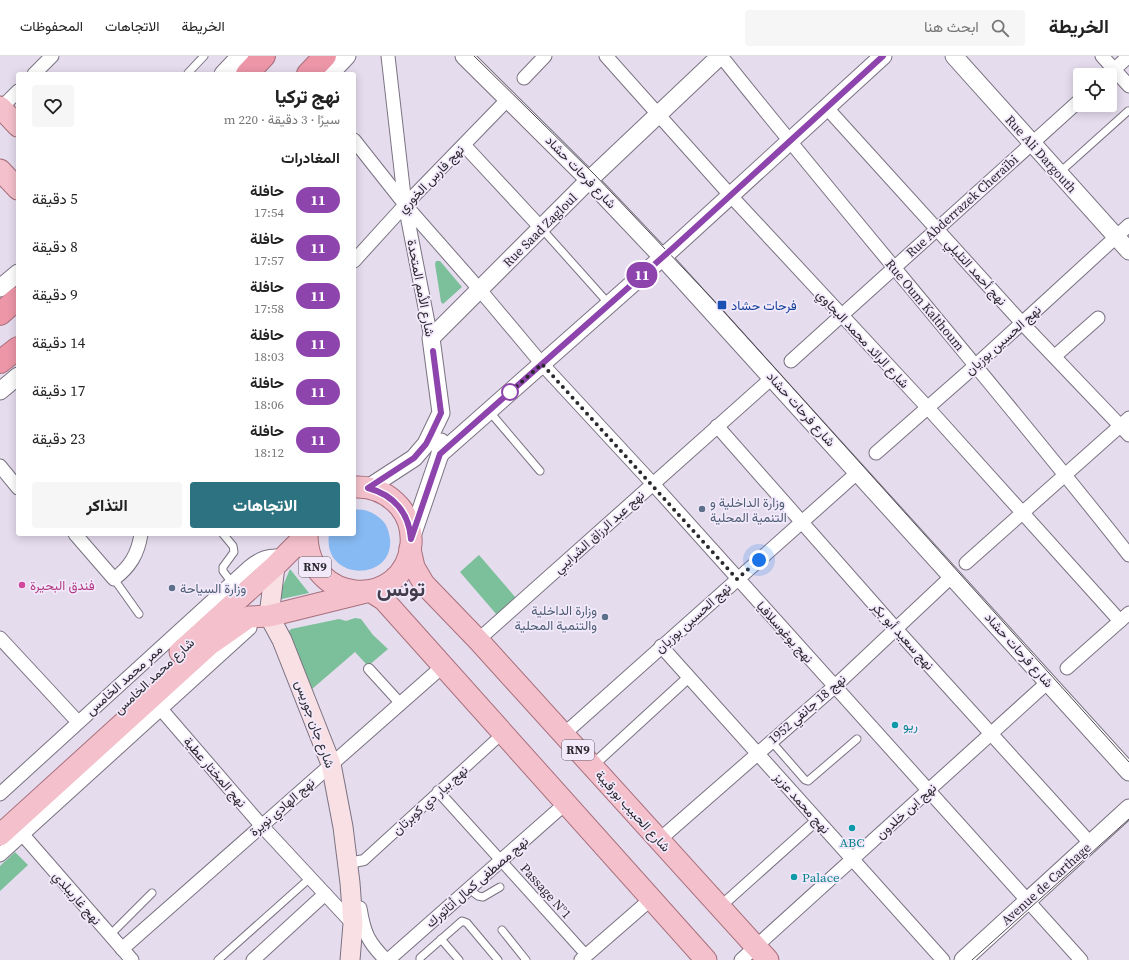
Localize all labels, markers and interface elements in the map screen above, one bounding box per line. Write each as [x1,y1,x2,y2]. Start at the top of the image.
search box [745,10,1025,46]
text: الخريطة [1049,13,1109,39]
text: المحفوظات [20,16,83,36]
text: الاتجاهات [105,16,159,36]
text: الخريطة [181,16,225,36]
text: ابحث هنا [924,16,979,37]
icon: search [989,17,1011,39]
map controls [1073,68,1117,112]
button: locate [1073,68,1117,112]
text: نهج تركيا [275,83,340,109]
button: heart [32,85,74,127]
text: سيرًا · 3 دقيقة · 220 m [224,111,340,128]
street label: Rue Ali Dargouth [1001,111,1081,197]
street label: شارع فرحات حشاد [541,132,620,213]
street label: نهج فارس الخوري [394,141,469,218]
text: المغادرات [281,147,340,168]
street label: Rue Abderrazek Cheraïbi [902,151,1022,261]
text: حافلة [250,180,284,201]
text: 5 دقيقة [32,188,78,209]
street label: Rue Saad Zagloul [499,189,581,271]
text: 11 [310,190,326,210]
text: 17:54 [254,204,284,221]
text: حافلة [250,228,284,249]
street label: نهج أحمد التليلي [940,235,1011,311]
text: 8 دقيقة [32,236,78,257]
text: 11 [310,238,326,258]
street label: شارع الأمم المتحدة [402,238,439,338]
text: 17:57 [254,252,284,269]
street label: Rue Oum Kalthoum [882,256,968,354]
line badge: 11 [624,262,660,288]
text: 11 [634,265,650,285]
text: حافلة [250,276,284,297]
text: 9 دقيقة [32,284,78,305]
text: 11 [310,286,326,306]
street label: شارع الرائد محمد البجاوي [811,286,913,393]
place label: فرحات حشاد [731,297,797,314]
marker: فرحات حشاد [716,299,728,311]
text: 17:58 [254,300,284,317]
street label: نهج الحسين بوزيان [961,301,1045,379]
text: حافلة [250,324,284,345]
text: 14 دقيقة [32,332,85,353]
text: 11 [310,334,326,354]
text: 18:03 [254,348,284,365]
street label: شارع فرحات حشاد [762,368,839,451]
text: حافلة [250,372,284,393]
text: 17 دقيقة [32,380,85,401]
text: 11 [310,382,326,402]
unlabelled marker [501,383,519,401]
text: 18:06 [254,396,284,413]
text: حافلة [250,420,284,441]
text: 23 دقيقة [32,428,85,449]
text: 11 [310,430,326,450]
text: 18:12 [254,444,284,461]
button: التذاكر [32,482,182,528]
button: الاتجاهات [190,482,340,528]
street label: نهج عبد الرزاق الشرايبي [550,486,650,579]
place label: وزارة الداخلية و التنمية المحلية [710,494,787,526]
marker: وزارة الداخلية و التنمية المحلية [697,504,707,514]
your location [749,550,769,570]
road number: RN9 [299,557,331,577]
district label: تونس [377,574,426,603]
place label: فندق البحيرة [30,577,95,594]
street label: نهج الحسين بوزيان [651,579,735,657]
marker: فندق البحيرة [17,580,27,590]
place label: وزارة السياحة [180,580,246,597]
marker: وزارة السياحة [167,583,177,593]
street label: نهج يوغوسلافيا [752,598,817,667]
street label: نهج سعيد أبو بكر [867,598,938,674]
place label: وزارة الداخلية والتنمية المحلية [515,602,597,634]
street label: شارع فرحات حشاد [980,609,1057,692]
marker: وزارة الداخلية والتنمية المحلية [600,612,610,622]
street label: شارع محمد الخامس [110,634,199,719]
street label: ممر محمد الخامس [82,641,166,719]
street label: نهج 18 جانفي 1952 [764,670,851,749]
street label: شارع جان جوريس [290,678,339,771]
place label: ريو [903,717,918,734]
marker: ريو [890,720,900,730]
street label: نهج المختار عطية [179,733,251,812]
road number: RN9 [562,740,594,760]
street label: نهج بيار دي كوبرتان [389,761,473,840]
street label: شارع الحبيب بورقيبة [591,767,674,856]
street label: نهج محمد عزيز [769,768,834,838]
street label: نهج الهادي نويرة [246,774,320,842]
street label: نهج ابن خلدون [872,779,941,843]
marker: ABC [847,823,857,833]
street label: نهج مصطفى كمال أتاتورك [422,833,533,932]
place label: ABC [840,834,864,851]
street label: Avenue de Carthage [998,839,1095,929]
street label: Passage N°1 [517,860,575,922]
street label: نهج غاريبلدي [48,868,105,930]
place label: Palace [802,869,840,886]
marker: Palace [789,872,799,882]

